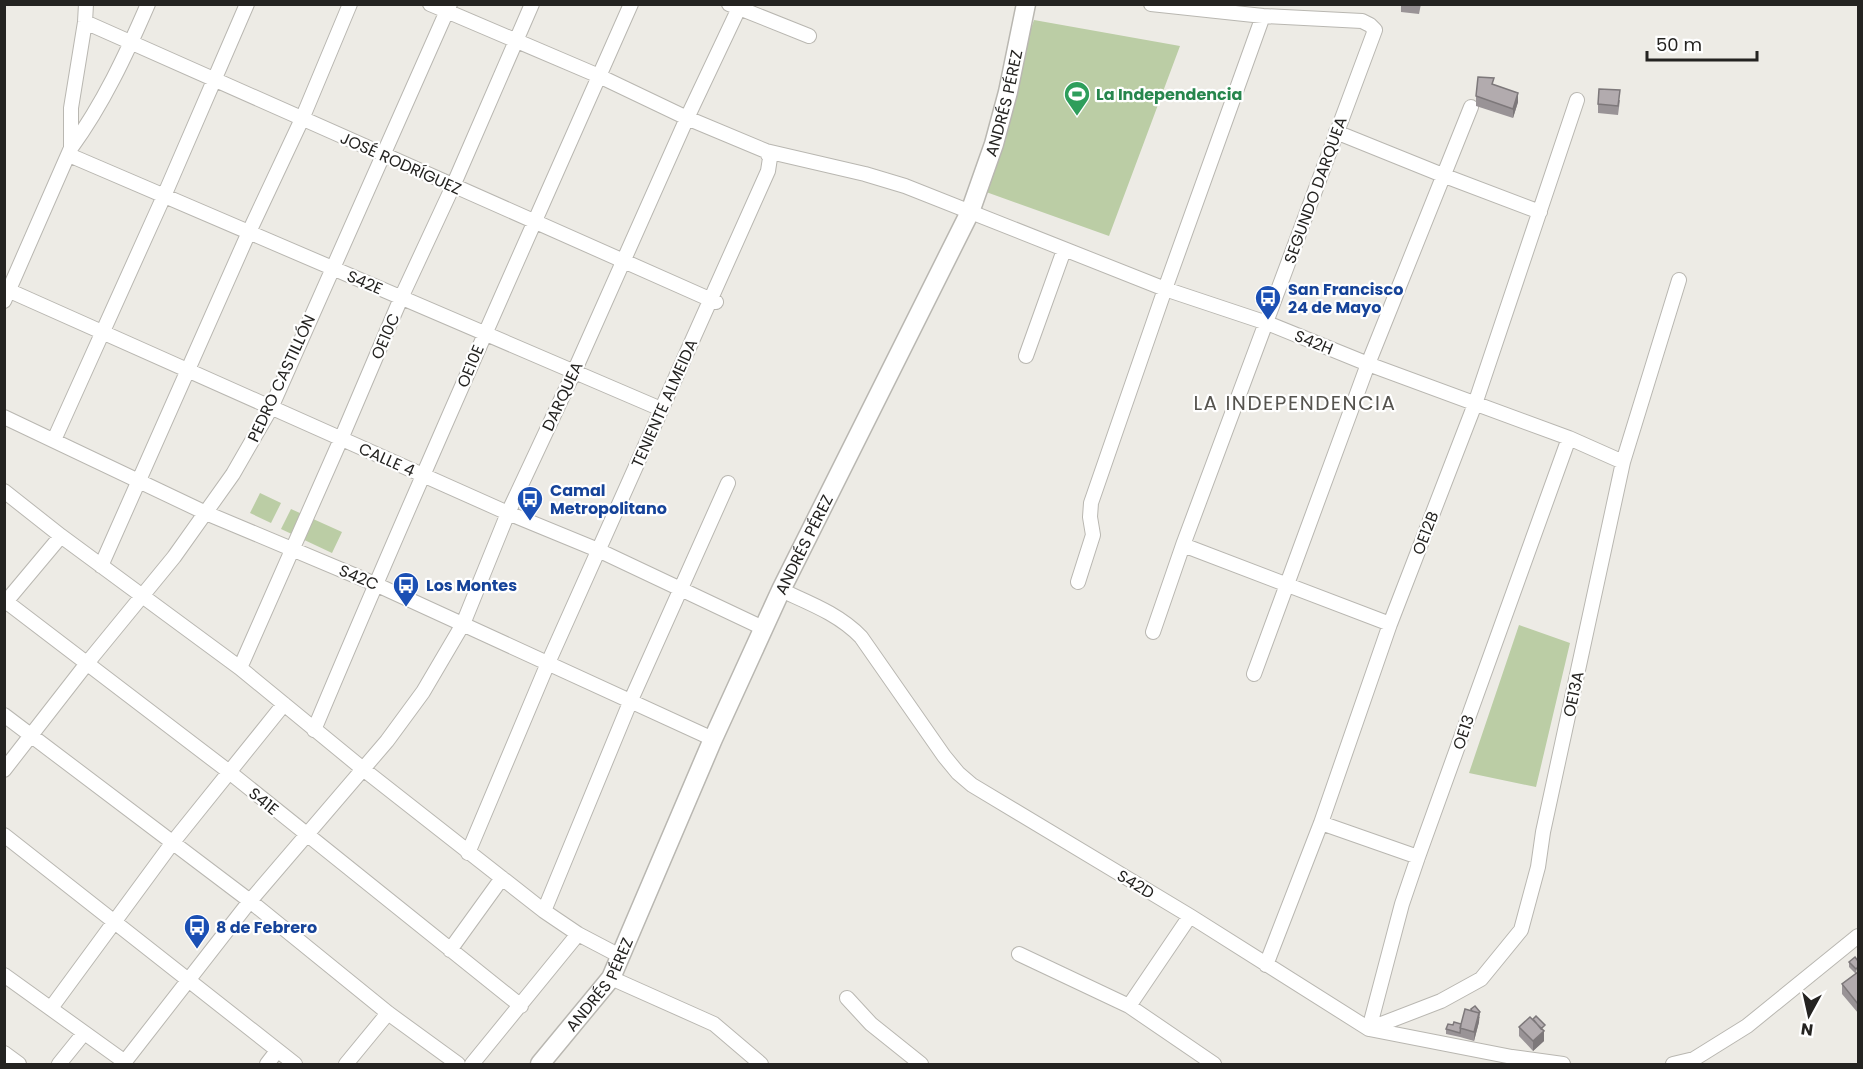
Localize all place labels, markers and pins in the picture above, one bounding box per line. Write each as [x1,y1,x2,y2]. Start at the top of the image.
sports icon: La Independencia [1062,79,1092,117]
place label: La Independencia [1096,83,1242,106]
place label: San Francisco 24 de Mayo [1288,278,1403,319]
bus stop icon: San Francisco 24 de Mayo [1253,283,1283,321]
place label: Camal Metropolitano [550,479,667,520]
bus stop icon: Camal Metropolitano [515,484,545,522]
bus stop icon: Los Montes [391,570,421,608]
place label: Los Montes [426,574,517,597]
bus stop icon: 8 de Febrero [182,912,212,950]
place label: 8 de Febrero [216,916,317,939]

